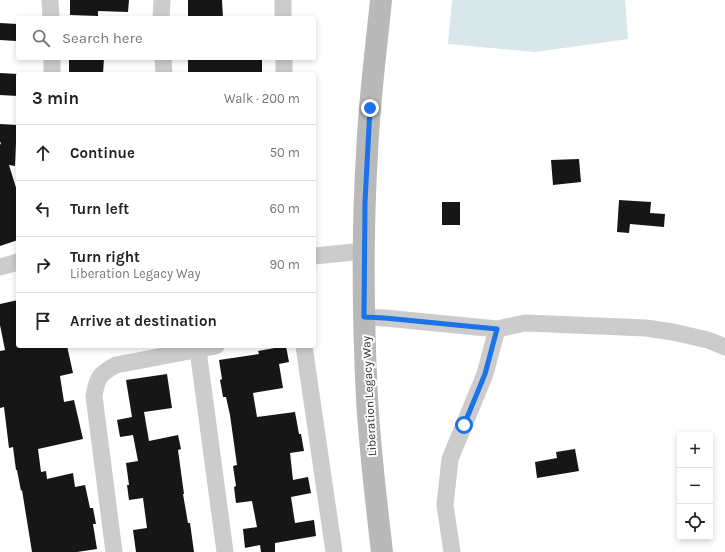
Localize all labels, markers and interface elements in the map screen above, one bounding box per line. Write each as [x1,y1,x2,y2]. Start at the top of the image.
search box [16,16,316,60]
icon: search [30,27,52,49]
text: Search here [62,29,143,47]
text: 3 min [32,88,79,108]
text: Walk · 200 m [224,91,300,106]
route end [361,99,379,117]
icon: ahead [32,142,54,164]
text: Continue [70,144,135,162]
text: 50 m [270,145,300,160]
icon: left [32,198,54,220]
text: Turn left [70,200,129,218]
text: 60 m [270,201,300,216]
text: Turn right [70,248,140,266]
icon: right [32,254,54,276]
text: 90 m [269,257,300,272]
text: Liberation Legacy Way [70,266,201,281]
icon: arrive [32,310,54,332]
text: Arrive at destination [70,312,217,330]
street label: Liberation Legacy Way [359,335,379,457]
route start [455,416,473,434]
map controls [677,432,713,540]
button: + [677,432,713,468]
button: − [677,468,713,504]
button: locate [677,504,713,540]

